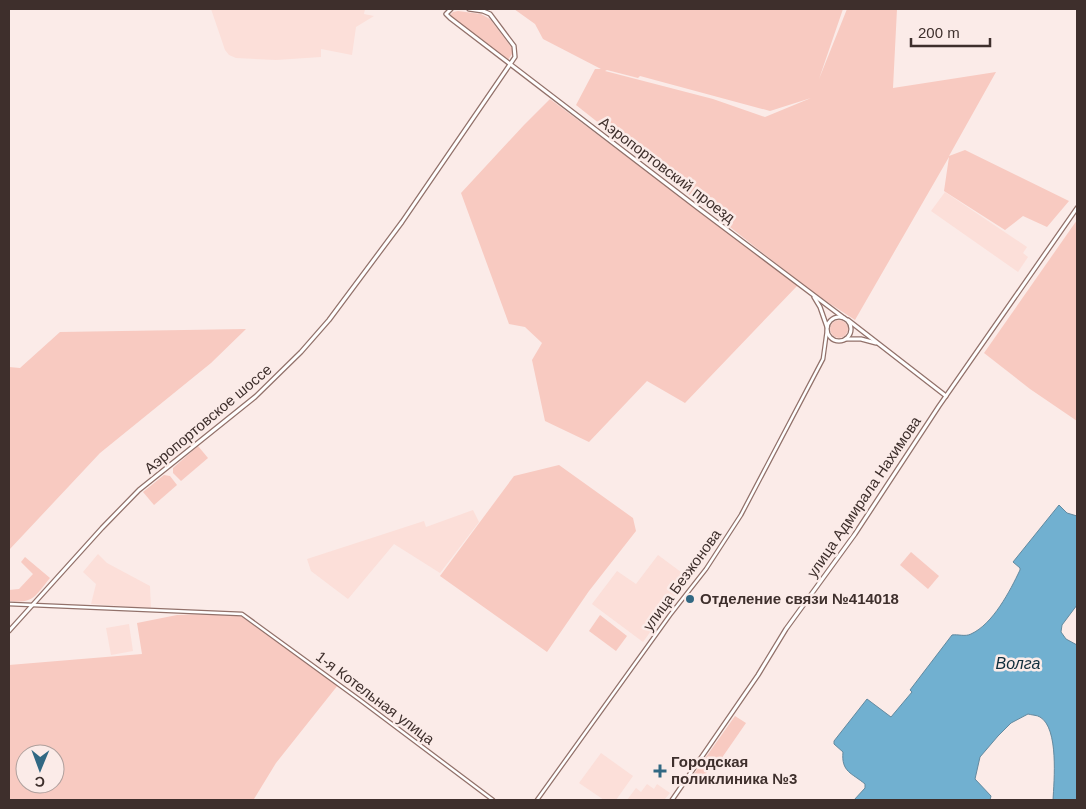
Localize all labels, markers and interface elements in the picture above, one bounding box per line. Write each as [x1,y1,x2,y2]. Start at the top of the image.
scale bar [911,15,990,47]
text: 200 m [918,24,960,41]
street label: Аэропортовский проезд [596,113,739,226]
street label: Аэропортовское шоссе [141,360,275,477]
street label: улица Адмирала Нахимова [803,412,924,581]
street label: улица Безжонова [639,525,724,634]
place label: Отделение связи №414018 [700,590,899,607]
marker: Отделение связи №414018 [684,593,696,605]
street label: 1-я Котельная улица [313,648,438,748]
water label: Волга [996,655,1041,672]
north arrow [15,744,65,794]
place label: Городская поликлиника №3 [671,753,797,787]
marker: Городская поликлиника №3 [653,764,667,778]
text: С [35,774,45,790]

